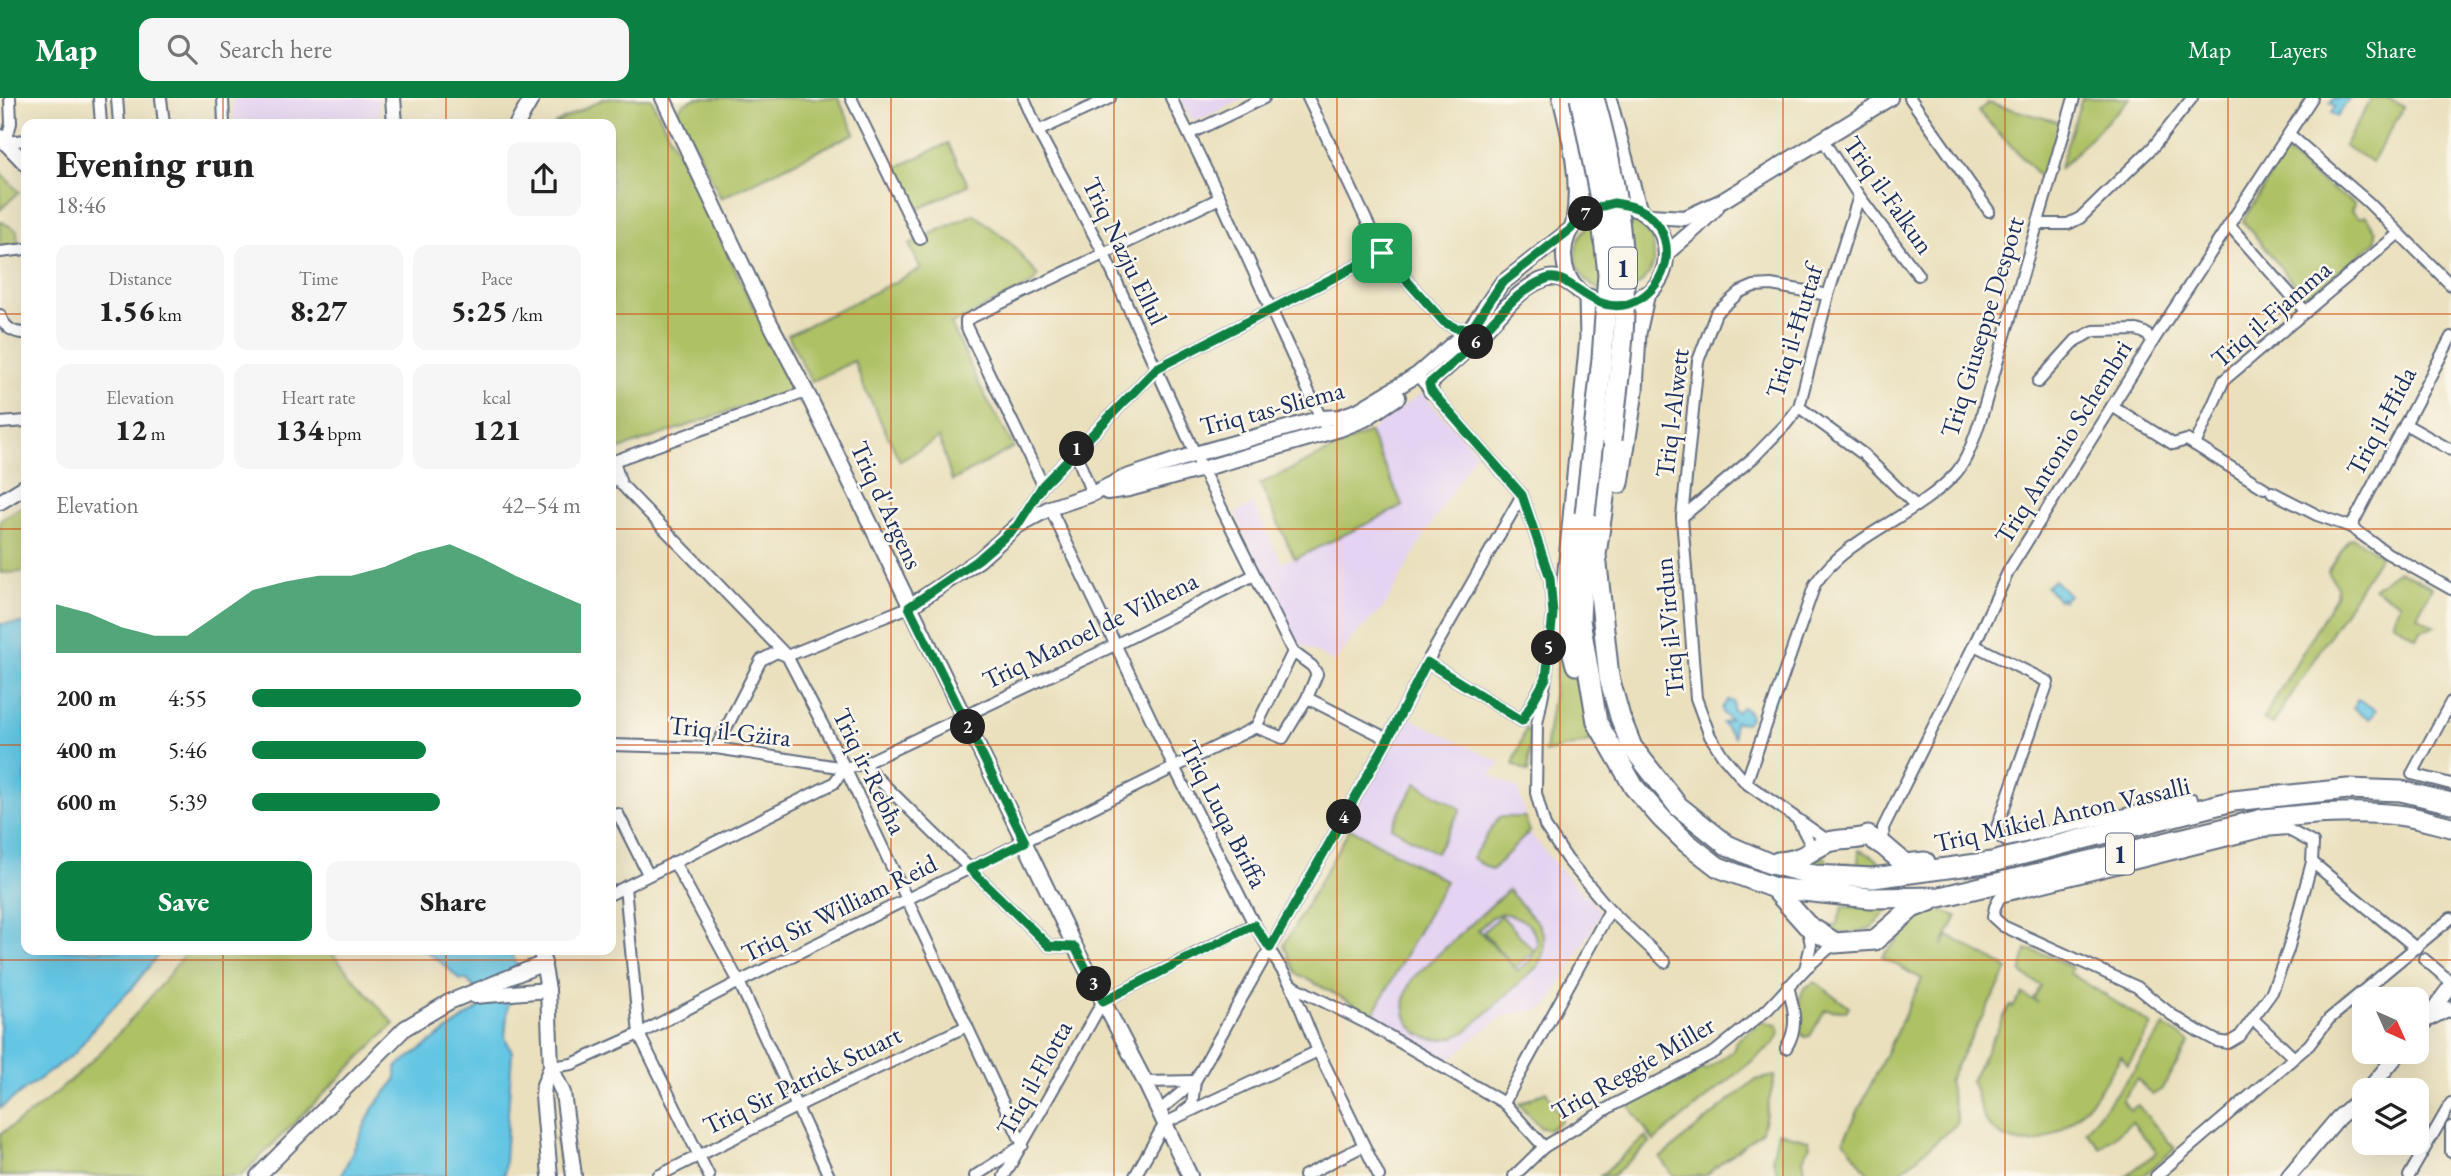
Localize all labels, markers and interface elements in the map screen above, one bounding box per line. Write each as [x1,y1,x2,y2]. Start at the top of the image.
search box [139,18,629,81]
text: Map [35,28,97,71]
icon: search [163,30,201,68]
text: Search here [219,32,332,66]
text: Map [2188,34,2231,65]
text: Layers [2269,34,2328,65]
text: Share [2366,34,2416,65]
street label: Triq il-Falkun [1836,129,1942,261]
text: Evening run [56,139,254,188]
button: share [507,142,581,216]
street label: Triq Nazju Ellul [1074,171,1176,331]
text: 18:46 [56,190,106,220]
pin: 7 [1568,197,1604,232]
text: 7 [1580,201,1591,226]
street label: Triq Giuseppe Despott [1932,212,2032,442]
pin [1352,223,1412,283]
icon: arrive [1363,234,1401,272]
road number: 1 [1609,248,1637,288]
street label: Triq il-Fjamma [2204,252,2339,376]
street label: Triq il-Ħuttaf [1758,257,1831,402]
text: Distance [108,266,172,291]
text: Time [299,266,338,291]
text: Pace [481,266,513,291]
text: 1.56 [98,291,154,330]
text: 8:27 [290,291,347,330]
text: 5:25 [451,291,508,330]
text: km [154,302,182,327]
text: /km [508,302,543,327]
pin: 6 [1458,324,1494,360]
text: 6 [1470,329,1481,354]
street label: Triq Antonio Schembri [1986,334,2140,550]
street label: Triq l-Alwett [1647,346,1697,480]
street label: Triq il-Ħida [2338,360,2424,482]
street label: Triq tas-Sliema [1196,372,1349,444]
text: Elevation [106,385,174,410]
text: Heart rate [282,385,355,410]
text: kcal [483,385,511,410]
text: 12 [115,410,147,449]
text: 134 [275,410,324,449]
text: 121 [473,410,521,449]
text: m [147,421,166,446]
text: bpm [324,421,362,446]
pin: 1 [1060,432,1094,466]
street label: Triq d'Argens [843,436,931,574]
text: 1 [1071,436,1082,461]
text: Elevation [56,490,139,520]
text: 42–54 m [502,490,581,520]
street label: Triq il-Virdun [1646,556,1692,698]
street label: Triq Manoel de Vilhena [977,563,1204,697]
pin: 5 [1532,630,1566,666]
text: 5 [1543,635,1554,660]
text: 200 m [56,683,117,713]
text: 4:55 [168,683,207,713]
street label: Triq ir-Rebħa [825,702,915,840]
street label: Triq il-Gżira [667,708,793,754]
pin: 2 [950,710,986,744]
text: 2 [962,714,973,739]
street label: Triq Luqa Briffa [1172,734,1276,894]
text: 400 m [56,735,117,765]
text: 5:46 [168,735,207,765]
street label: Triq Mikiel Anton Vassalli [1931,768,2193,860]
text: 600 m [56,787,117,817]
text: 5:39 [168,787,207,817]
pin: 4 [1326,800,1362,834]
text: 4 [1338,804,1349,829]
road number: 1 [2106,834,2134,874]
street label: Triq Sir William Reid [736,846,943,970]
button: Save [56,861,312,941]
button: Share [326,861,581,941]
pin: 3 [1076,966,1112,1001]
text: 3 [1088,971,1099,996]
north arrow [2352,987,2429,1064]
map controls [2352,987,2429,1155]
street label: Triq Reggie Miller [1545,1007,1721,1128]
street label: Triq il-Flotta [988,1013,1080,1142]
street label: Triq Sir Patrick Stuart [697,1017,907,1143]
button: layers [2352,1078,2429,1155]

